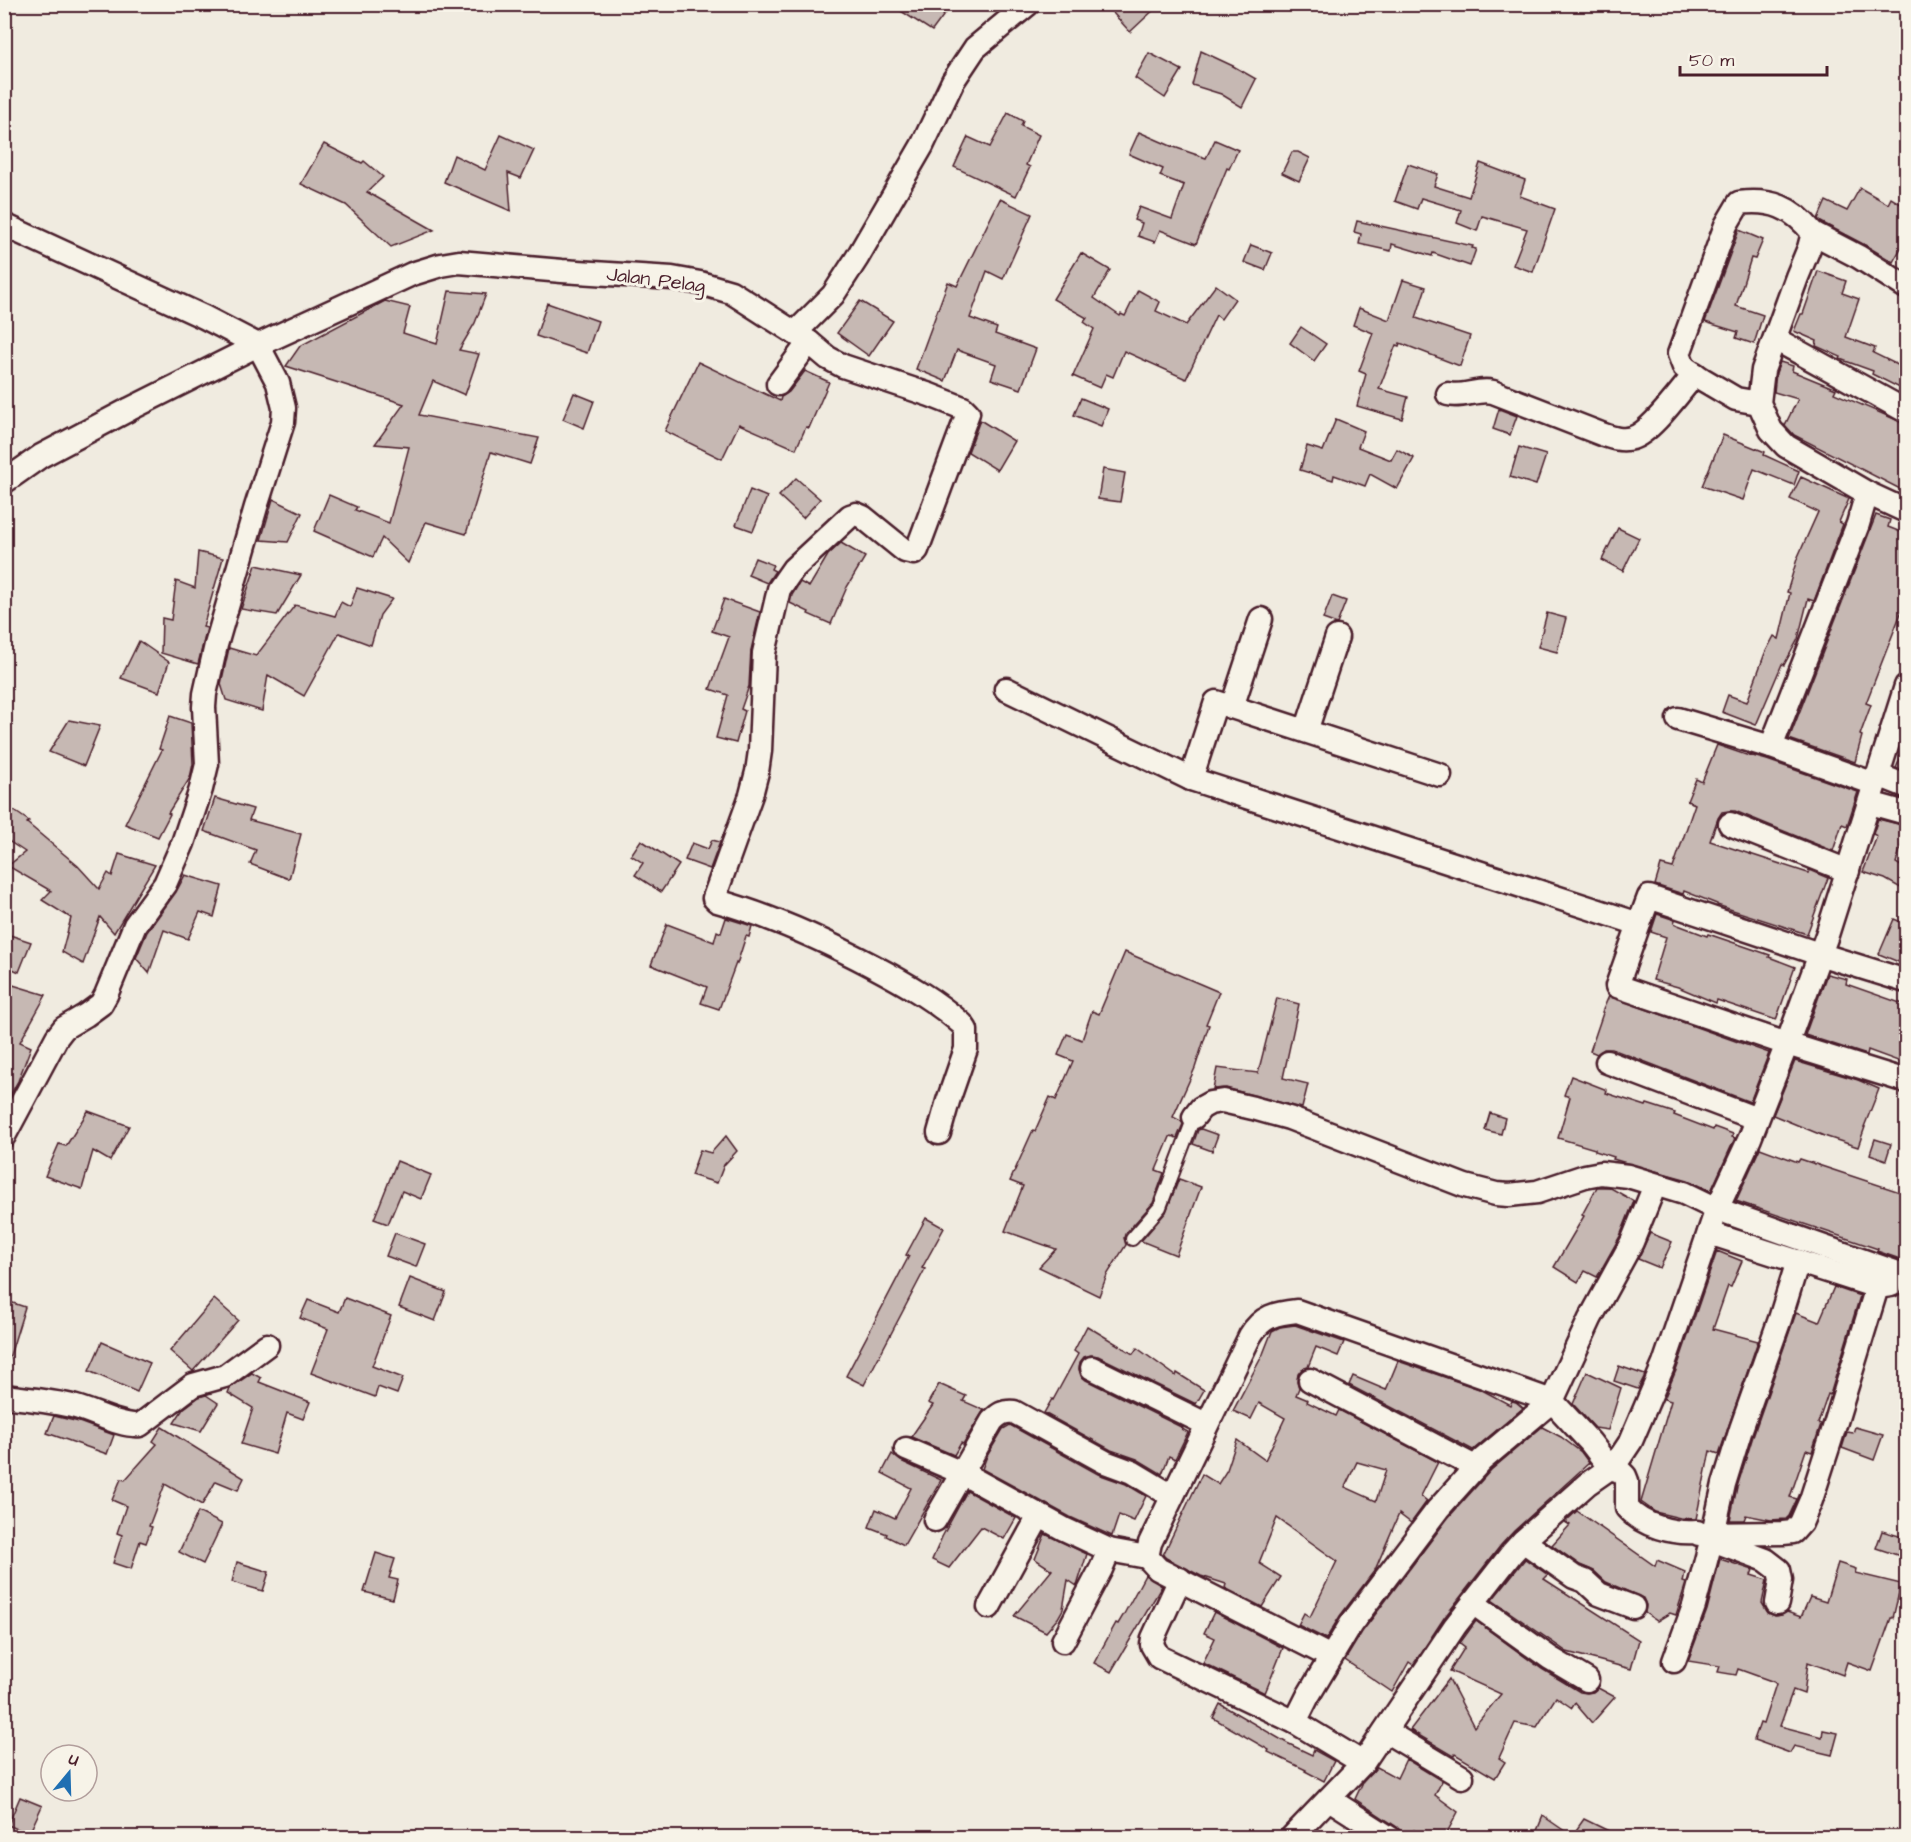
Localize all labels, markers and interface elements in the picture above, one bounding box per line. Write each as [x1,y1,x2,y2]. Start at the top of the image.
scale bar [1680,39,1827,77]
text: 50 m [1689,48,1734,73]
street label: Jalan Pelag [605,260,707,301]
north arrow [39,1743,99,1803]
text: U [66,1748,81,1772]

